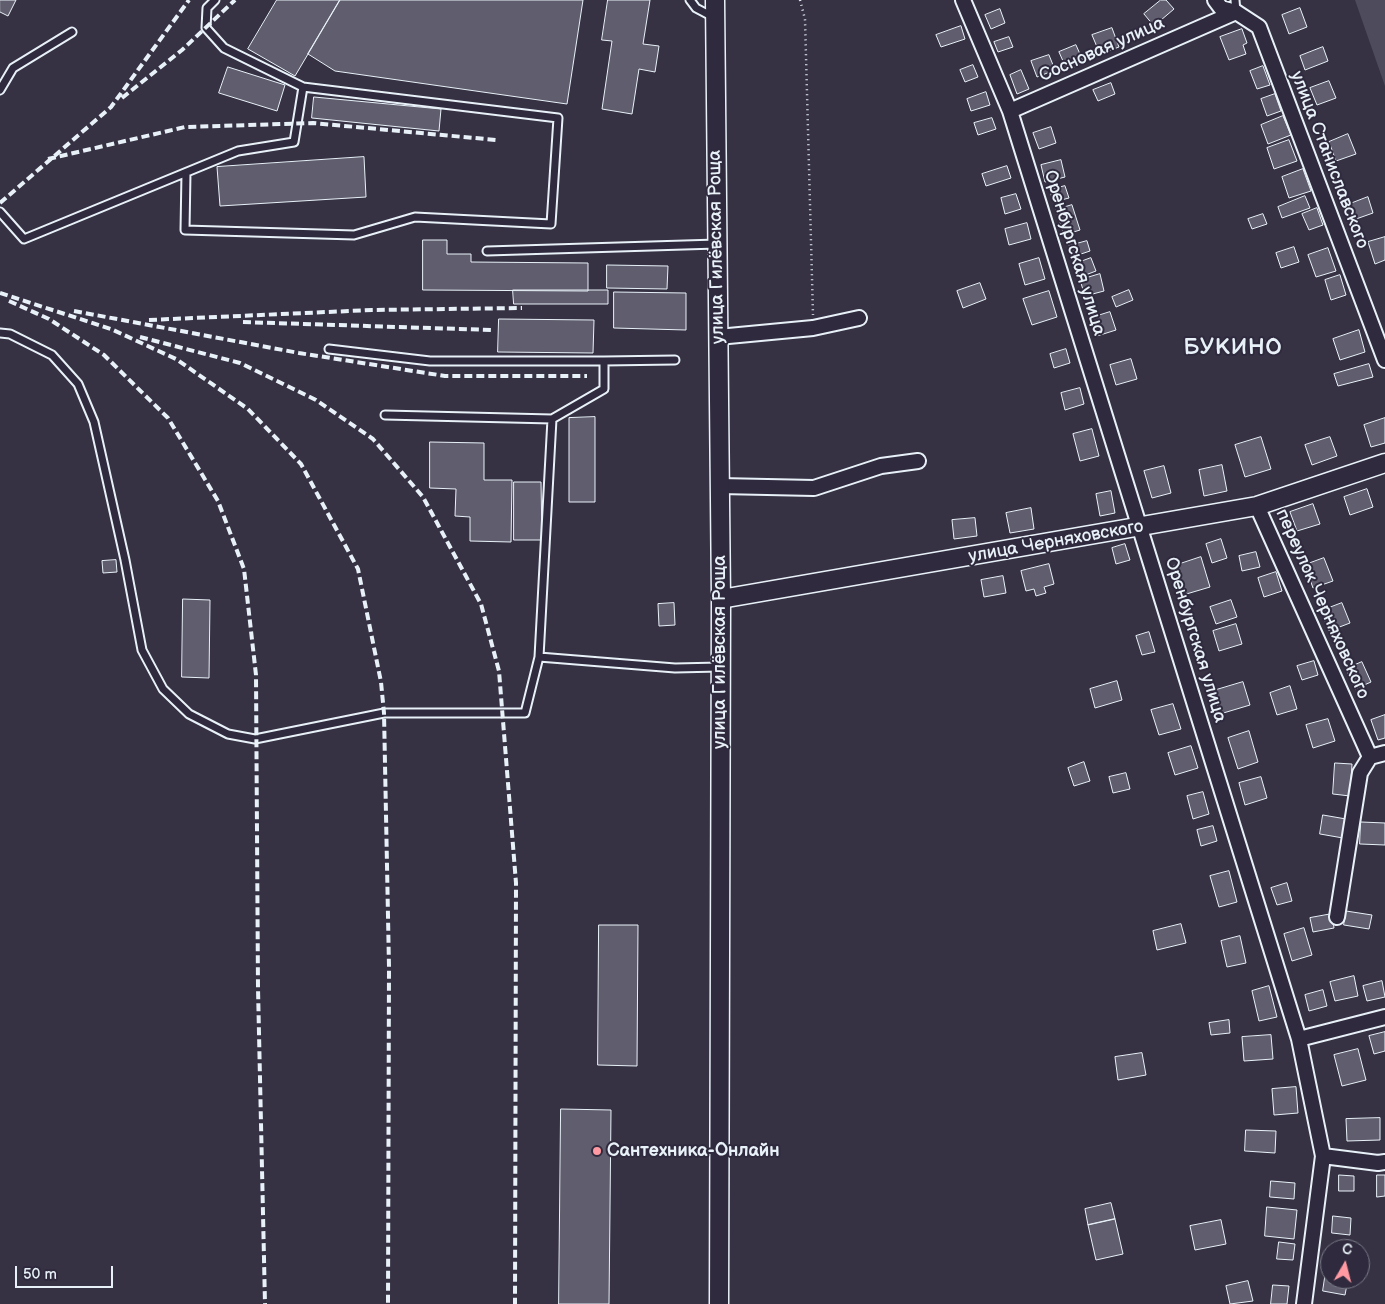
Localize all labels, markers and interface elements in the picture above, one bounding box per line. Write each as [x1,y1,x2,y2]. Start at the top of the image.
street label: Сосновая улица [1036,13,1168,87]
street label: улица Станиславского [1285,68,1373,252]
street label: улица Гилёвская Роща [705,150,729,344]
street label: Оренбургская улица [1039,168,1109,338]
district label: БУКИНО [1183,335,1283,361]
street label: переулок Черняховского [1270,506,1374,702]
street label: улица Черняховского [967,516,1145,568]
street label: улица Гилёвская Роща [709,555,731,749]
street label: Оренбургская улица [1160,555,1230,725]
place label: Сантехника-Онлайн [607,1140,780,1162]
marker: Сантехника-Онлайн [591,1145,603,1157]
north arrow [1320,1239,1370,1289]
text: С [1341,1241,1353,1259]
scale bar [18,1256,115,1288]
text: 50 m [23,1265,57,1284]

